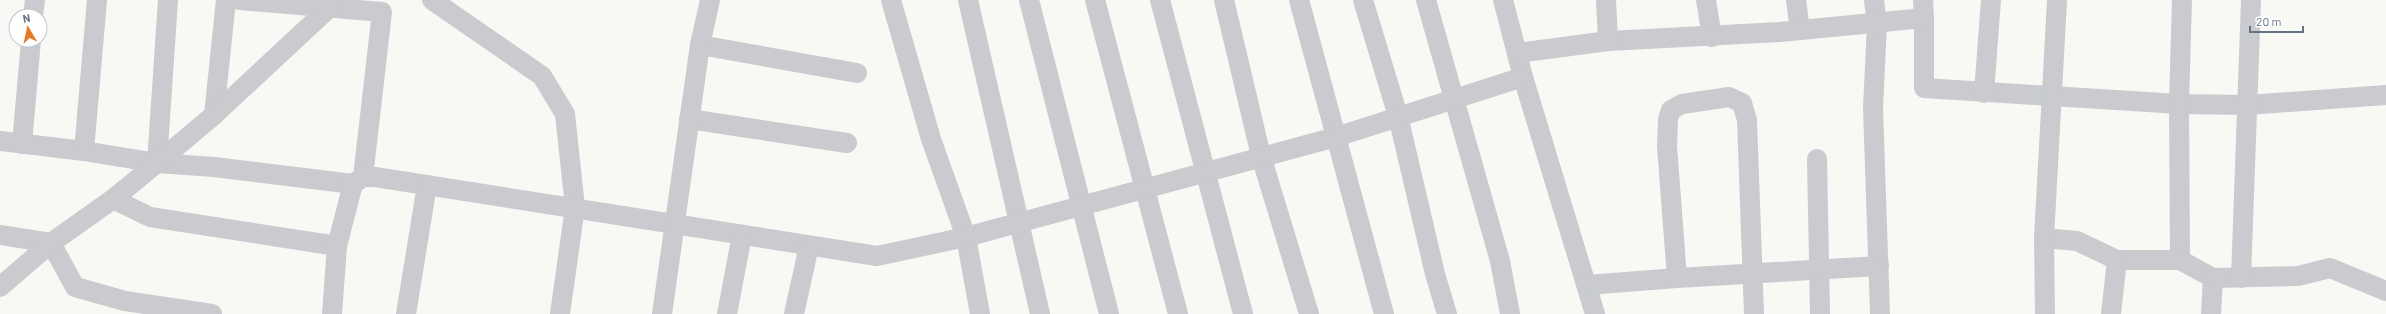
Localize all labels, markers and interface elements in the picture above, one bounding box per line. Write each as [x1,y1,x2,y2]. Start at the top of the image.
north arrow [8,8,48,48]
scale bar [2250,8,2303,34]
text: N [22,11,31,25]
text: 20 m [2256,14,2282,28]

